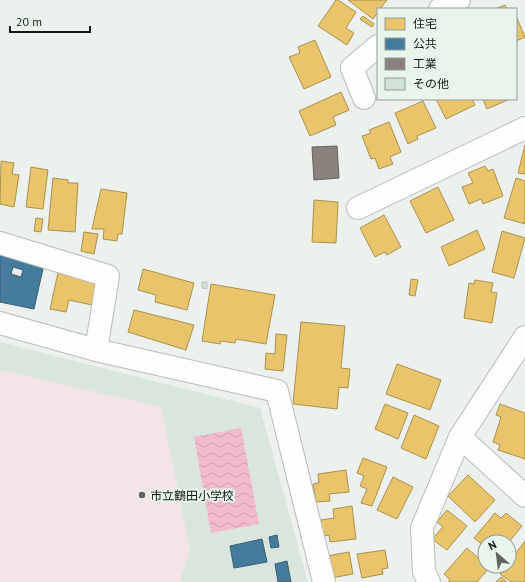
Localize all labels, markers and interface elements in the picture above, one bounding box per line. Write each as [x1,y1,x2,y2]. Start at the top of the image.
scale bar [10,8,90,34]
legend [377,8,517,100]
text: 20 m [16,14,42,29]
text: 住宅 [413,16,437,31]
text: 公共 [413,36,437,51]
text: 工業 [413,56,437,71]
text: その他 [413,76,449,91]
place label: 市立鶴田小学校 [150,488,234,503]
marker: 市立鶴田小学校 [137,490,147,500]
north arrow [477,534,517,574]
text: N [486,537,499,553]

